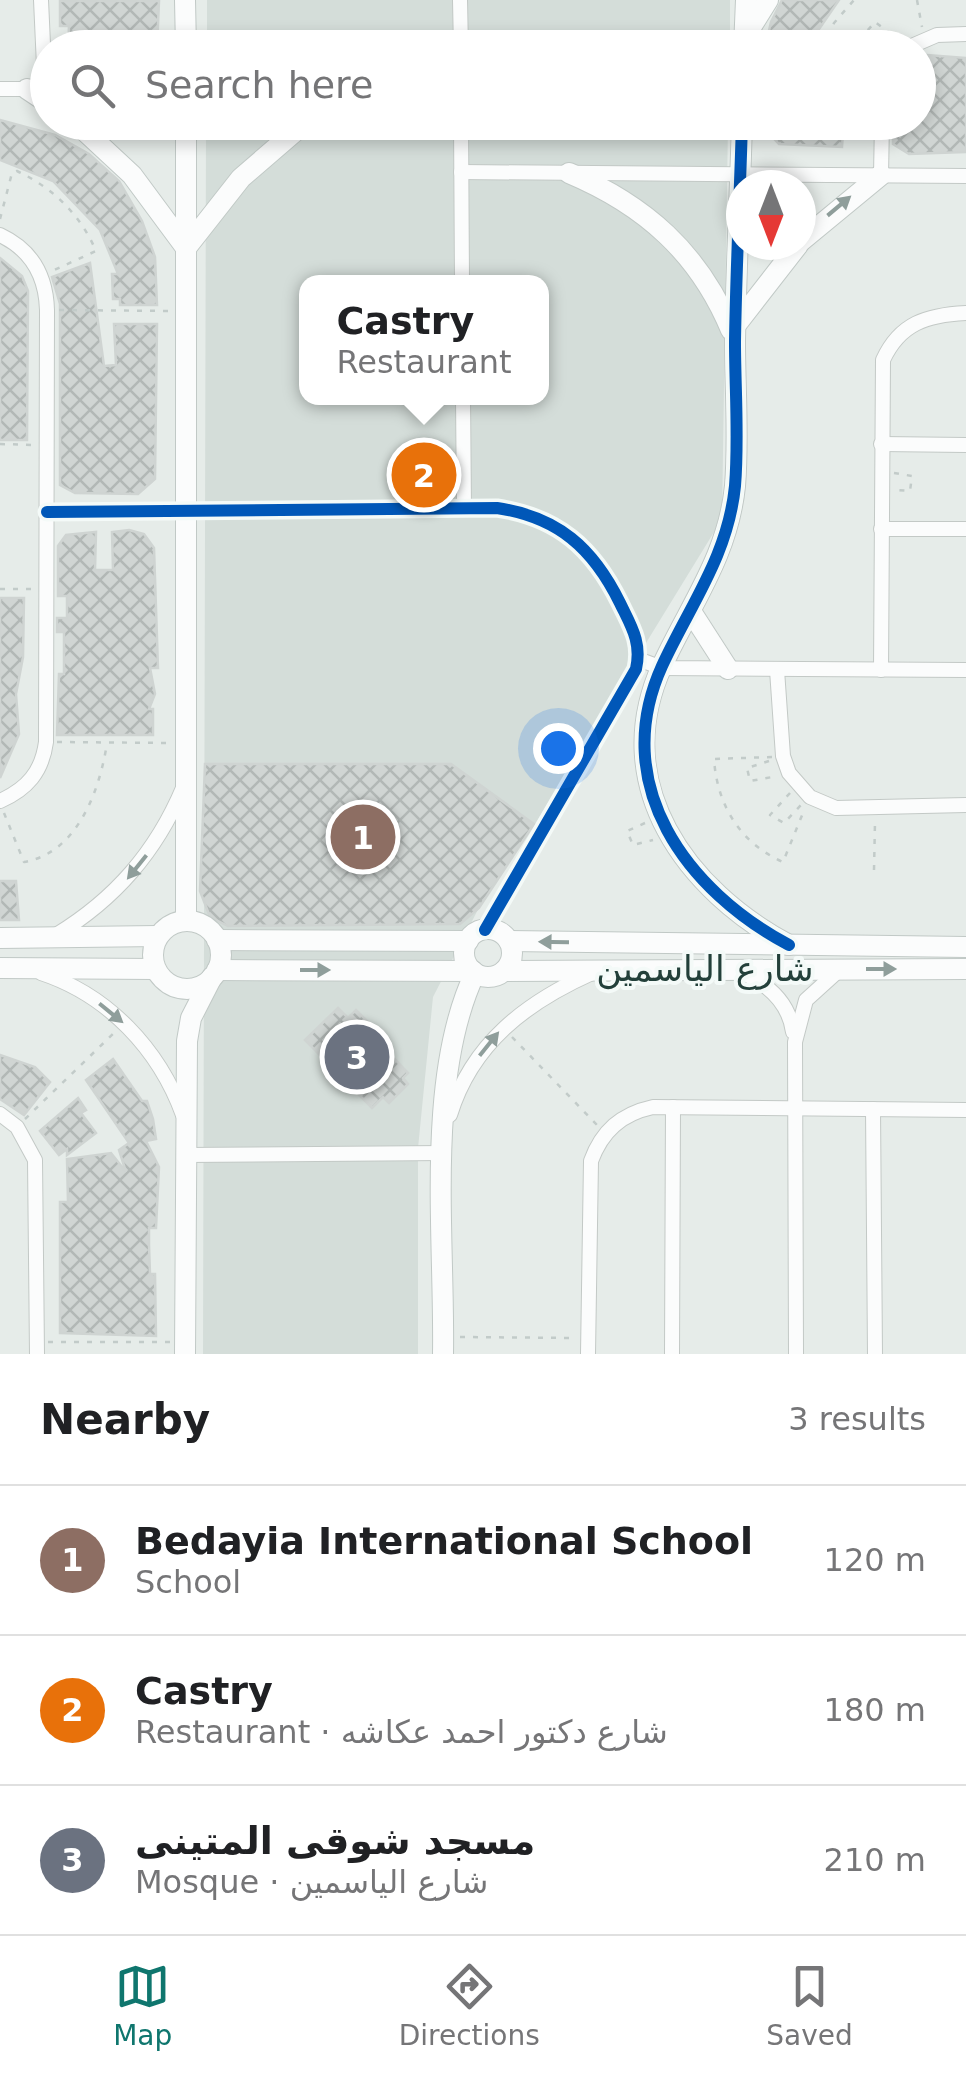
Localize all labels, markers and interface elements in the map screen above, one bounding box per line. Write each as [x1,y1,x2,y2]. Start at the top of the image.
search box [30,30,936,140]
icon: search [65,58,120,113]
text: Search here [145,63,373,107]
north arrow [726,170,816,260]
one-way arrow [826,195,851,217]
popup [299,275,549,405]
text: Castry [336,299,474,343]
text: Restaurant [336,343,512,381]
pin: 2 [392,438,456,512]
your location [533,723,584,774]
pin: 1 [330,800,396,874]
one-way arrow [127,854,148,879]
one-way arrow [537,933,569,949]
street label: شارع الياسمين [596,949,814,990]
one-way arrow [866,961,898,977]
one-way arrow [299,962,331,978]
one-way arrow [99,1002,124,1023]
pin: 3 [324,1020,390,1094]
one-way arrow [478,1032,499,1057]
text: Nearby [40,1395,210,1444]
text: 3 results [788,1400,926,1438]
text: Bedayia International School [135,1519,753,1563]
text: 1 [61,1541,84,1579]
text: 120 m [824,1541,926,1579]
text: School [135,1563,241,1601]
text: Castry [135,1669,273,1713]
text: 2 [61,1691,84,1729]
text: 180 m [824,1691,926,1729]
text: Restaurant · شارع دكتور احمد عكاشه [135,1713,668,1751]
text: مسجد شوقى المتينى [135,1819,535,1863]
text: 3 [61,1841,84,1879]
text: 210 m [824,1841,926,1879]
text: Mosque · شارع الياسمين [135,1863,488,1901]
tab: Map [113,1959,172,2052]
tab: Directions [399,1959,540,2052]
tab: Saved [766,1959,853,2052]

